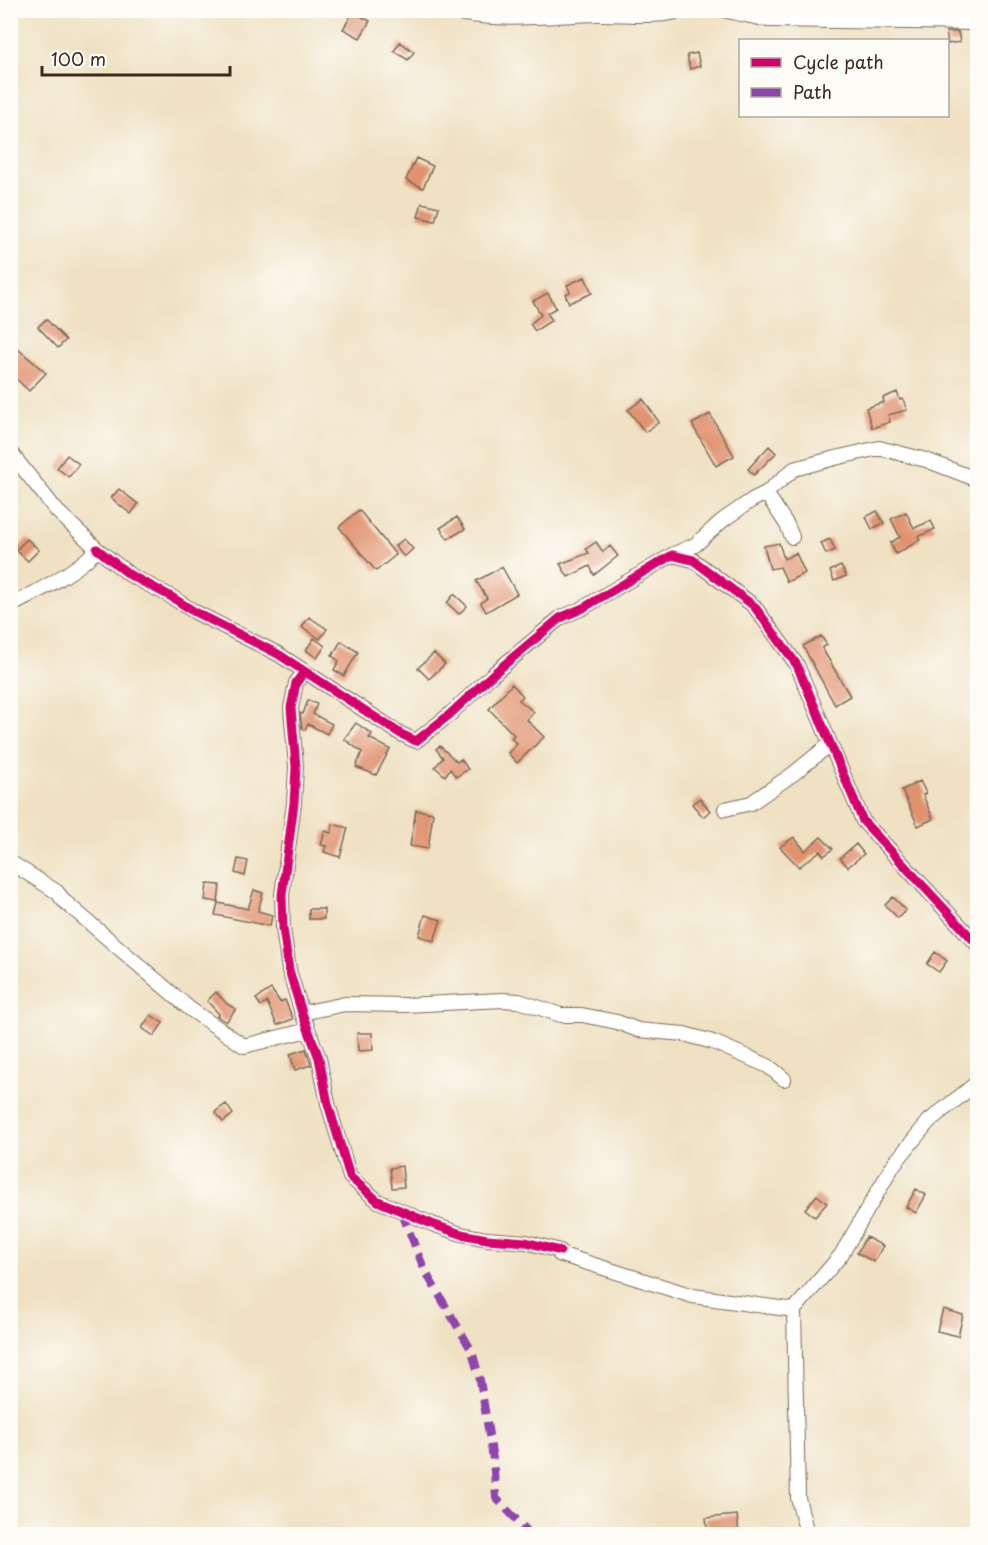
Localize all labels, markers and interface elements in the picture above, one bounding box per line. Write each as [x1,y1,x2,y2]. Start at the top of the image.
scale bar [42,39,230,77]
legend [739,39,949,117]
text: 100 m [51,45,106,72]
text: Cycle path [793,48,884,75]
text: Path [793,78,832,105]

